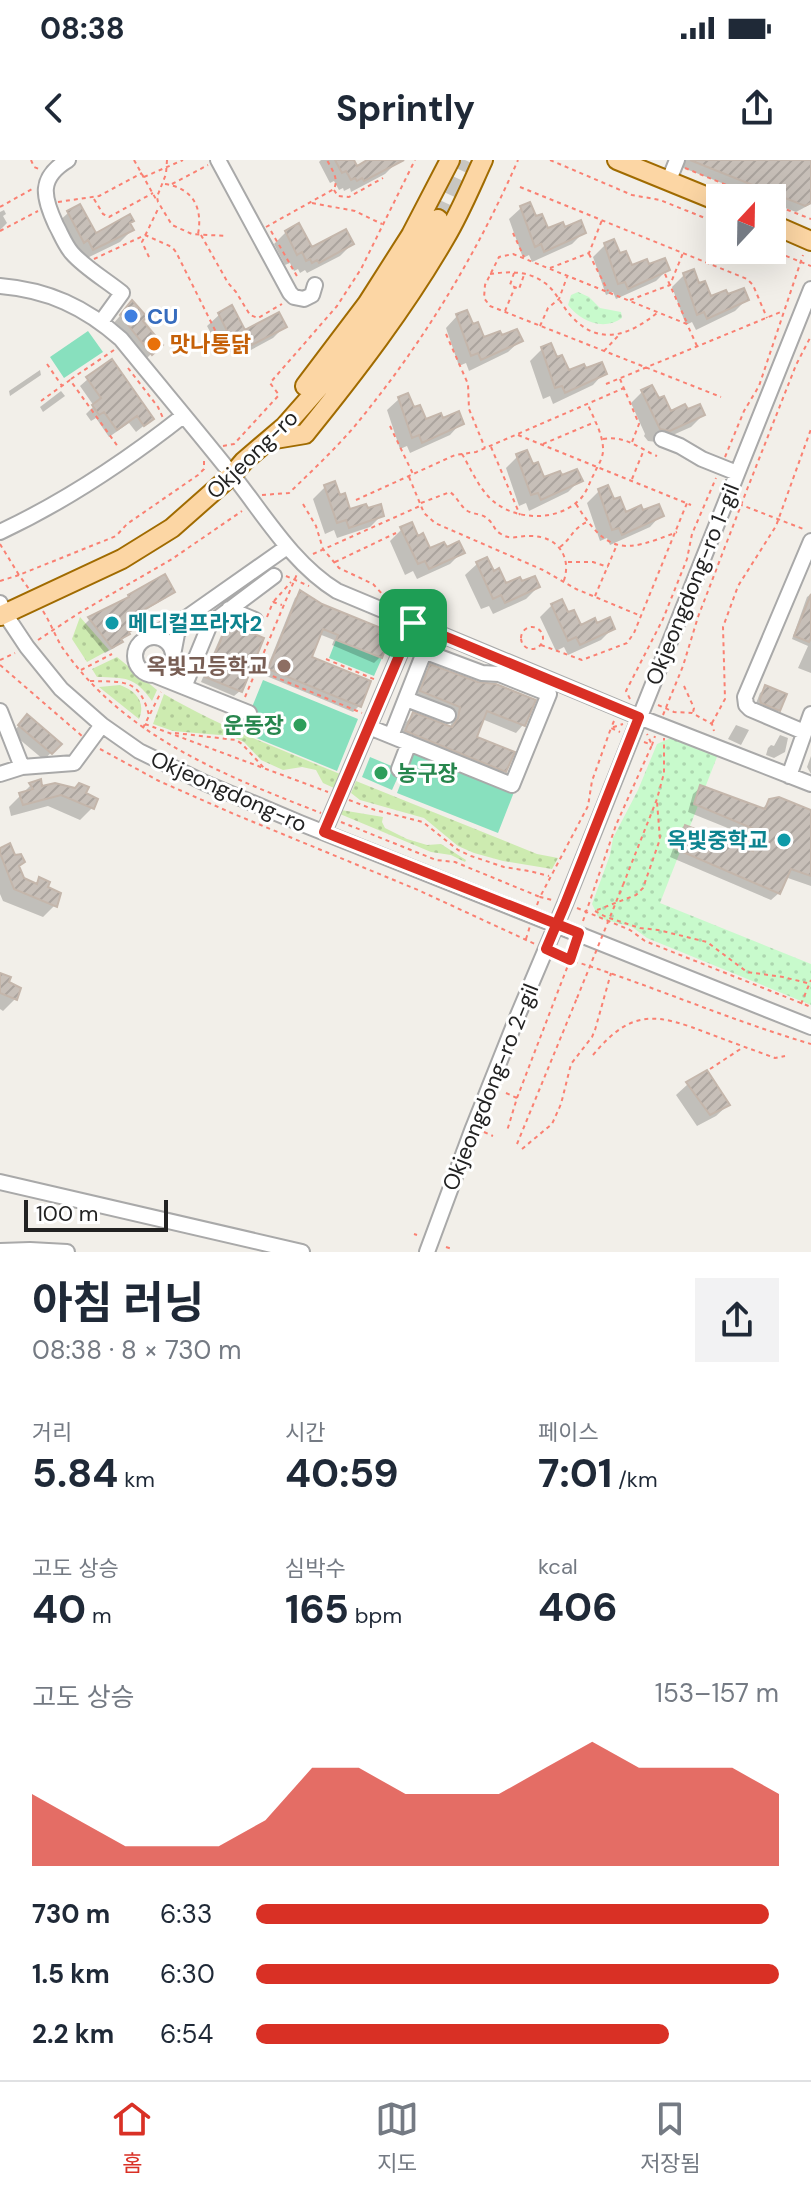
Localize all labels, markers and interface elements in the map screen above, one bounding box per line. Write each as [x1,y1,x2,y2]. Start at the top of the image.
text: 08:38 [40,9,125,48]
text: Sprintly [336,85,475,132]
icon: back [32,86,76,130]
icon: share [735,86,779,130]
north arrow [706,184,786,264]
map controls [706,184,786,264]
place label: CU [147,302,178,331]
marker: CU [122,307,140,325]
place label: 맛나통닭 [170,330,251,359]
marker: 맛나통닭 [145,335,163,353]
street label: Okjeong-ro [200,403,304,505]
street label: Okjeongdong-ro 1-gil [639,479,746,689]
pin [379,589,447,657]
icon: arrive [391,601,435,645]
place label: 메디컬프라자2 [128,609,262,638]
marker: 메디컬프라자2 [103,614,121,632]
place label: 옥빛고등학교 [147,652,268,681]
marker: 옥빛고등학교 [275,657,293,675]
place label: 운동장 [223,711,284,740]
marker: 운동장 [291,716,309,734]
street label: Okjeongdong-ro [146,744,311,839]
place label: 농구장 [397,759,458,788]
marker: 농구장 [372,764,390,782]
place label: 옥빛중학교 [667,826,768,855]
marker: 옥빛중학교 [775,831,793,849]
street label: Okjeongdong-ro 2-gil [436,979,545,1195]
scale bar [24,1196,168,1232]
text: 100 m [36,1199,98,1228]
text: 아침 러닝 [32,1274,204,1332]
button: share [695,1278,779,1362]
text: 08:38 · 8 × 730 m [32,1333,241,1367]
text: 거리 [32,1418,72,1447]
text: 시간 [285,1418,325,1447]
text: 페이스 [538,1418,599,1447]
text: 5.84 [32,1447,118,1499]
text: 40:59 [285,1447,399,1499]
text: 7:01 [538,1447,612,1499]
text: km [118,1465,155,1494]
text: /km [612,1465,658,1494]
text: kcal [538,1552,578,1581]
text: 고도 상승 [32,1554,119,1583]
text: 심박수 [285,1554,346,1583]
text: 406 [538,1581,618,1633]
text: 40 [32,1583,86,1635]
text: 165 [285,1583,349,1635]
text: m [86,1601,112,1630]
text: bpm [349,1601,402,1630]
text: 153–157 m [655,1676,779,1710]
text: 고도 상승 [32,1680,135,1714]
text: 730 m [32,1897,110,1931]
text: 6:33 [160,1897,212,1931]
text: 1.5 km [32,1957,110,1991]
text: 6:30 [160,1957,215,1991]
text: 2.2 km [32,2017,114,2051]
text: 6:54 [160,2017,213,2051]
tab: 홈 [110,2097,154,2178]
tab: 지도 [375,2097,419,2178]
tab: 저장됨 [640,2097,701,2178]

